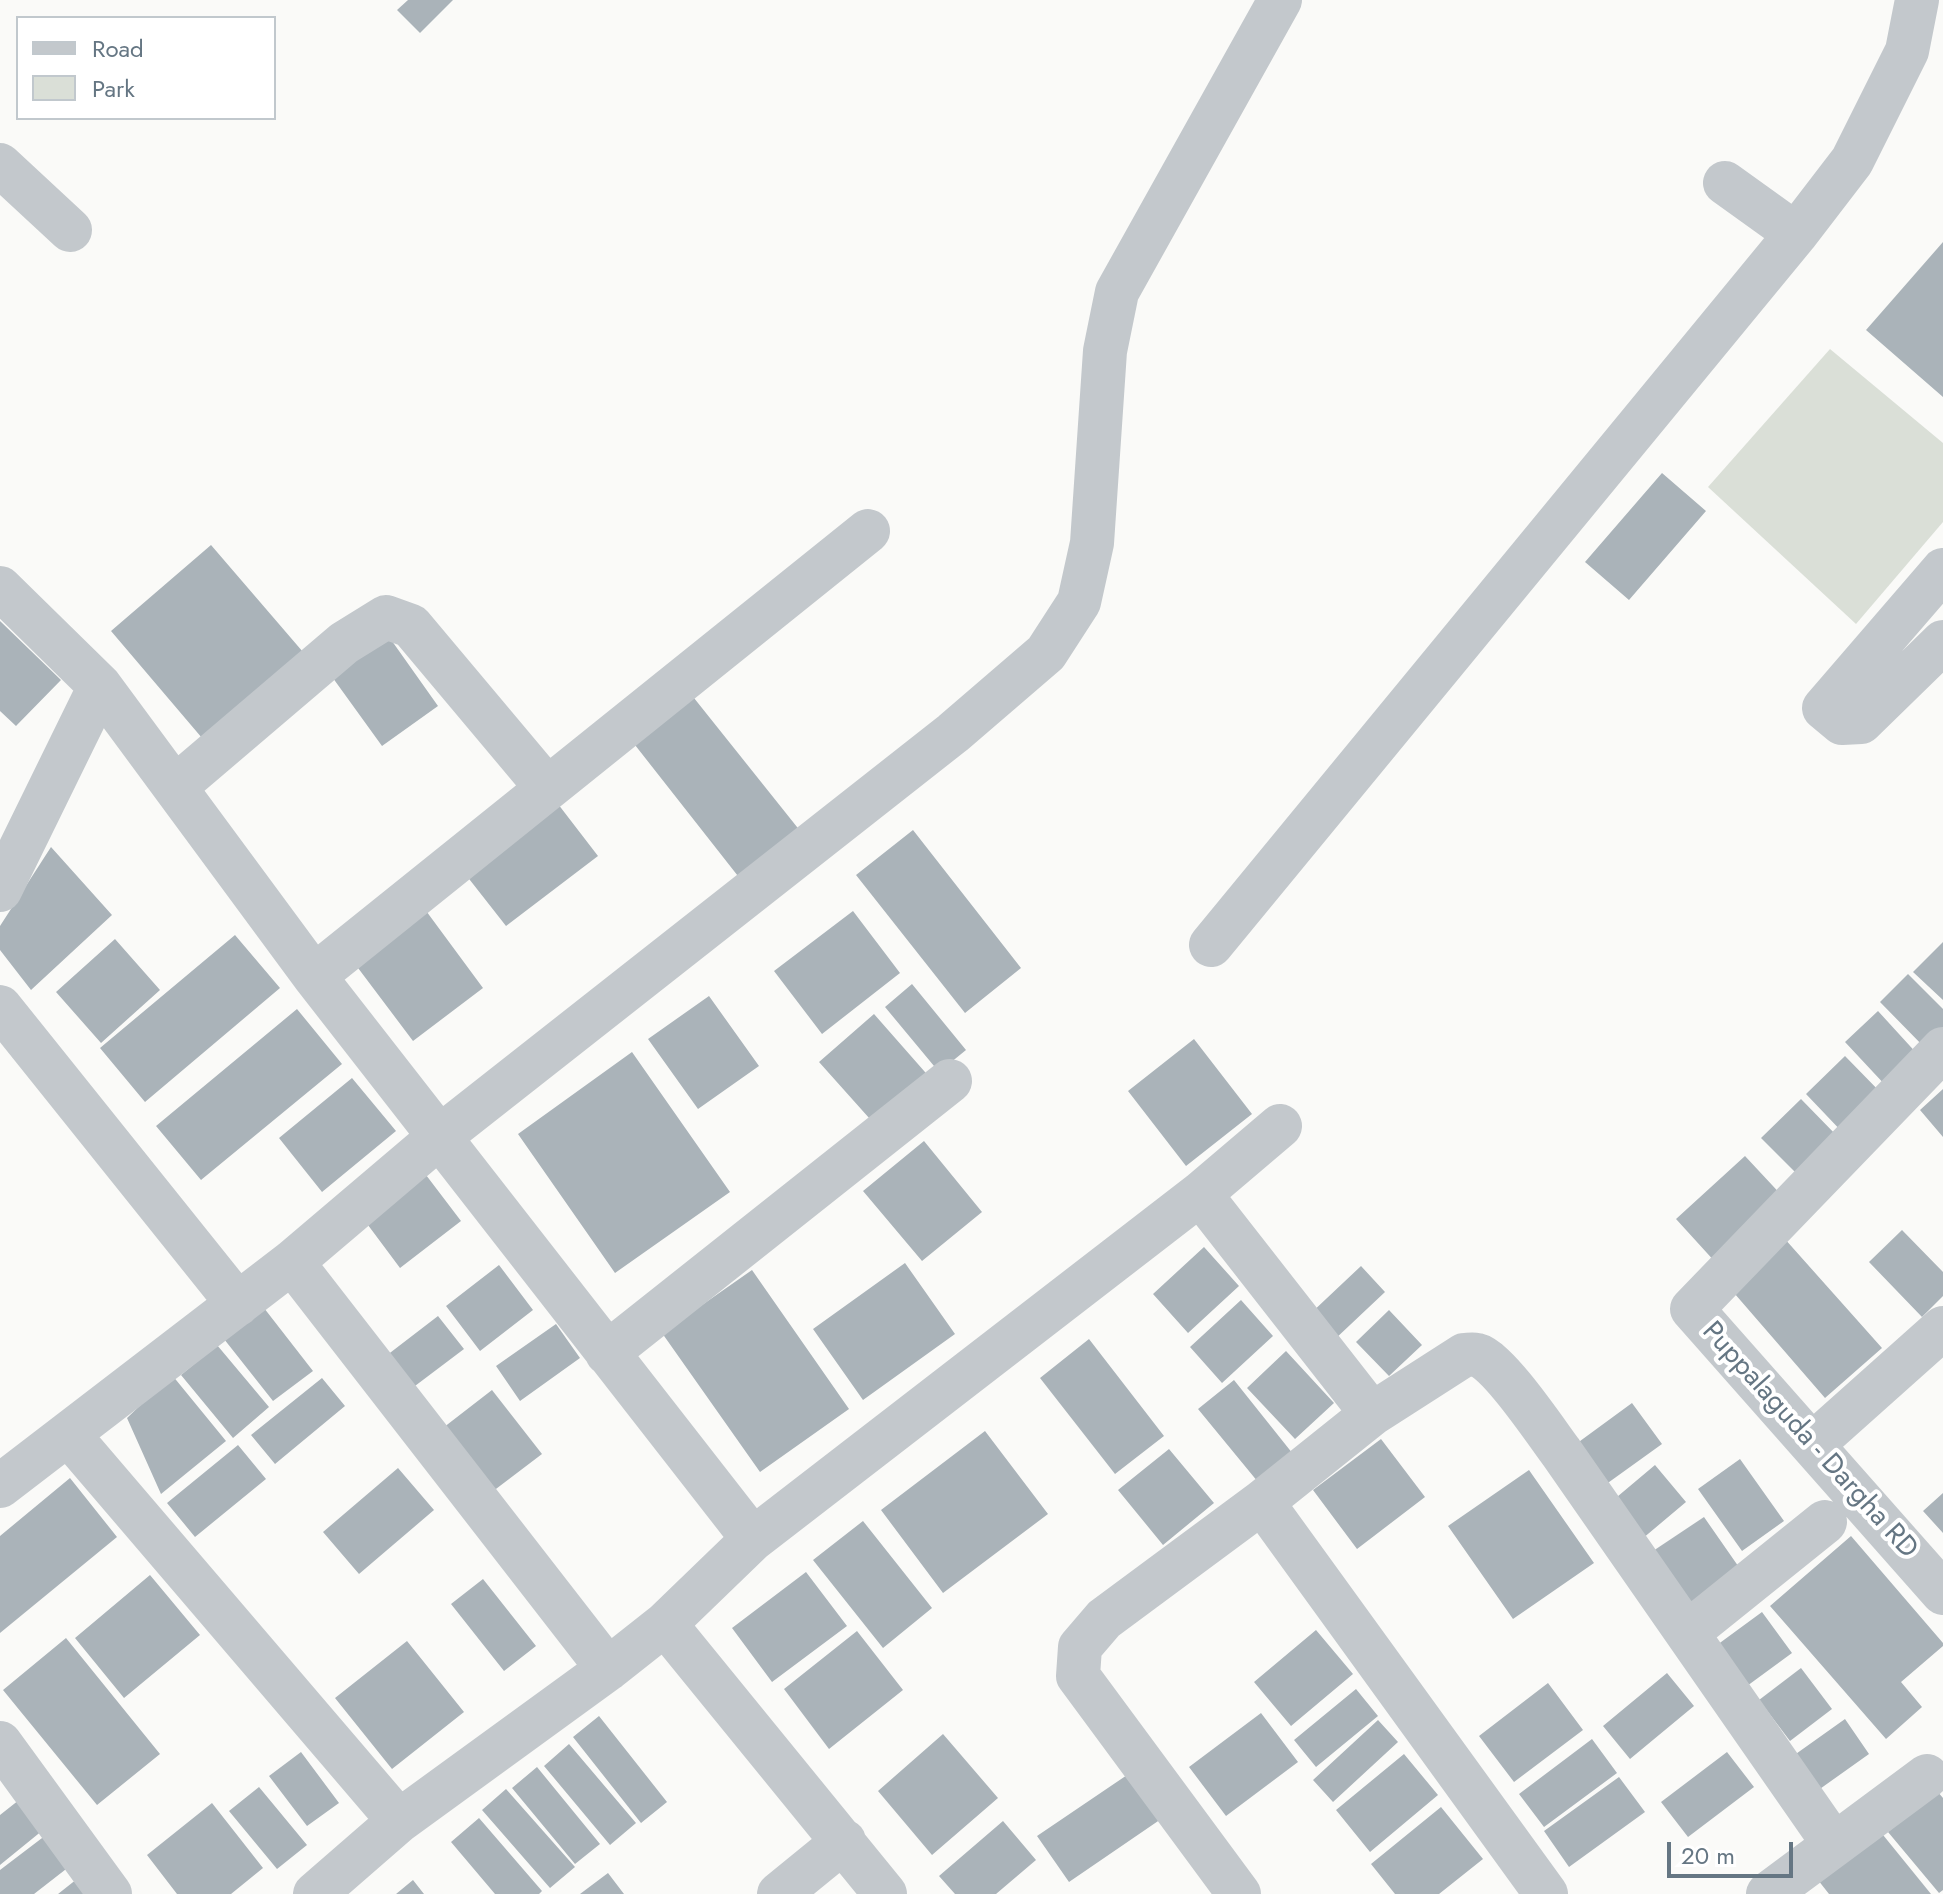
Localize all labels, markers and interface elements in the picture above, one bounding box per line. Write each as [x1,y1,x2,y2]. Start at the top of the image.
legend [16,16,276,120]
text: Road [92,31,144,66]
text: Park [92,71,135,106]
street label: Puppalaguda - Dargha RD [1694,1316,1924,1566]
scale bar [1671,1826,1797,1876]
text: 20 m [1681,1838,1735,1873]

